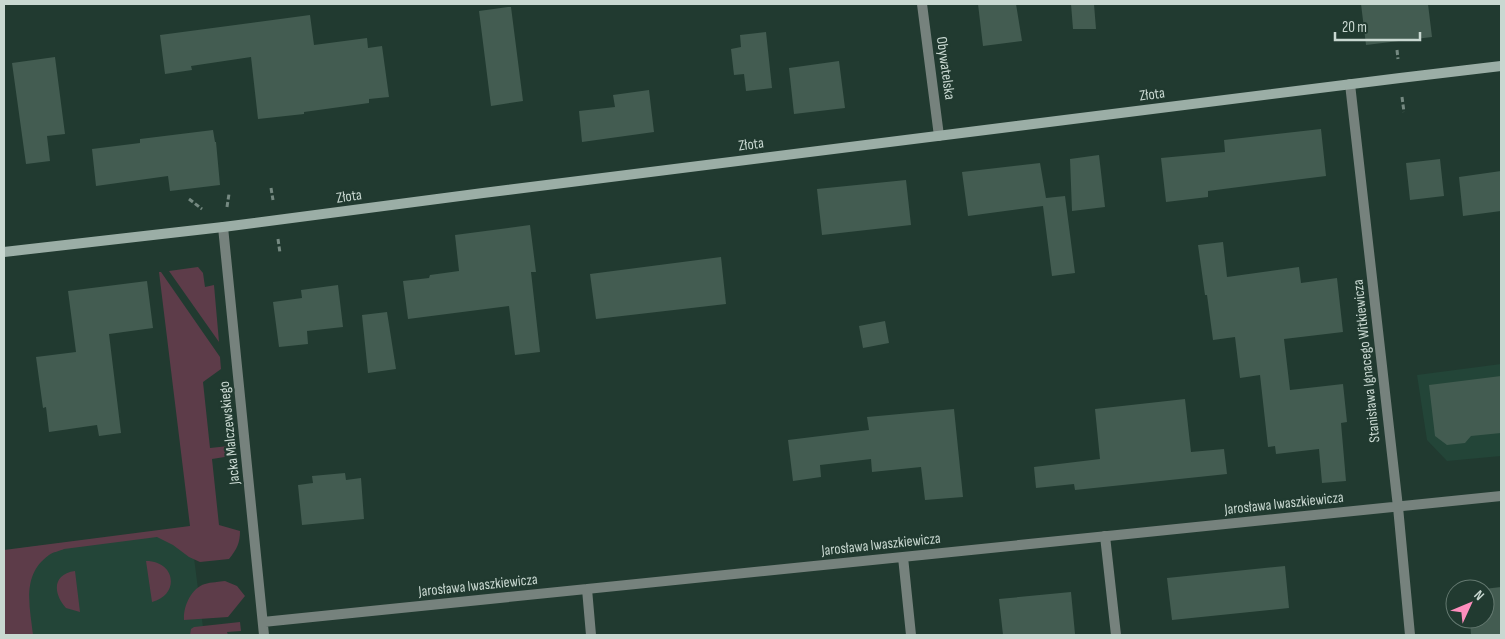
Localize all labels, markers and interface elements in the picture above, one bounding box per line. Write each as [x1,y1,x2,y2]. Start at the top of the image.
scale bar [1335,10,1420,42]
text: 20 m [1342,18,1367,37]
street label: Obywatelska [932,35,959,101]
street label: Złota [1138,83,1166,105]
street label: Złota [737,133,765,155]
street label: Złota [335,185,363,208]
street label: Stanisława Ignacego Witkiewicza [1348,278,1385,443]
street label: Jacka Malczewskiego [215,380,244,487]
street label: Jarosława Iwaszkiewicza [1223,488,1345,519]
street label: Jarosława Iwaszkiewicza [820,529,942,560]
street label: Jarosława Iwaszkiewicza [417,570,539,601]
north arrow [1445,579,1495,629]
text: N [1470,587,1488,604]

